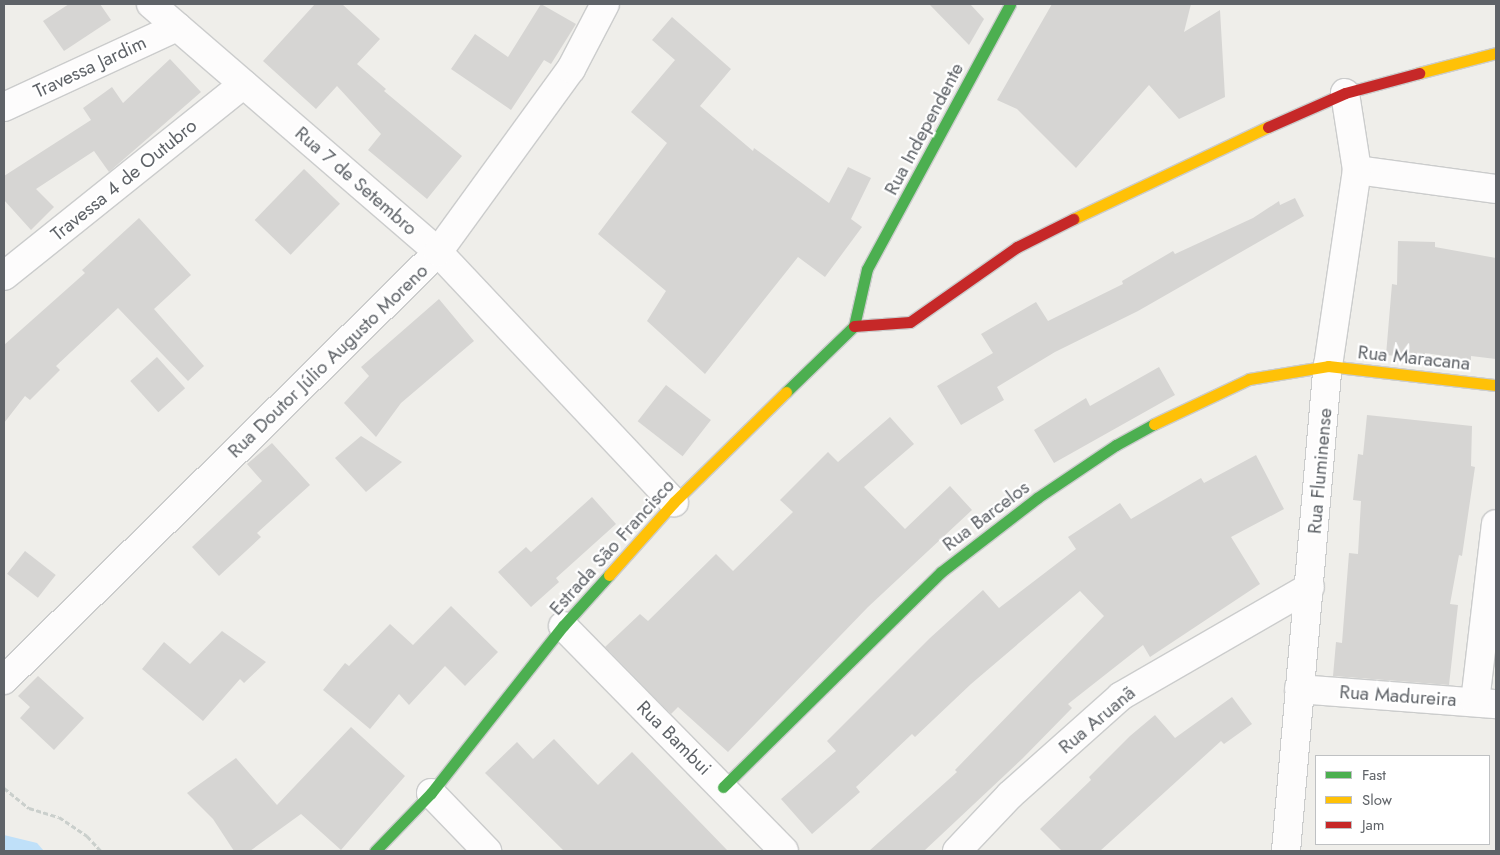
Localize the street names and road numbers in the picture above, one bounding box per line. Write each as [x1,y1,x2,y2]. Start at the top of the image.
street label: Travessa Jardim [30,31,150,103]
street label: Rua Independente [880,59,968,199]
street label: Travessa 4 de Outubro [47,114,201,246]
street label: Rua 7 de Setembro [290,122,422,240]
street label: Rua Doutor Júlio Augusto Moreno [223,259,433,463]
street label: Rua Maracana [1357,341,1471,375]
street label: Rua Fluminense [1303,407,1337,535]
street label: Estrada São Francisco [545,474,679,620]
street label: Rua Barcelos [938,476,1034,556]
street label: Rua Aruanã [1054,681,1140,759]
street label: Rua Madureira [1339,681,1457,711]
street label: Rua Bambui [632,696,716,780]

